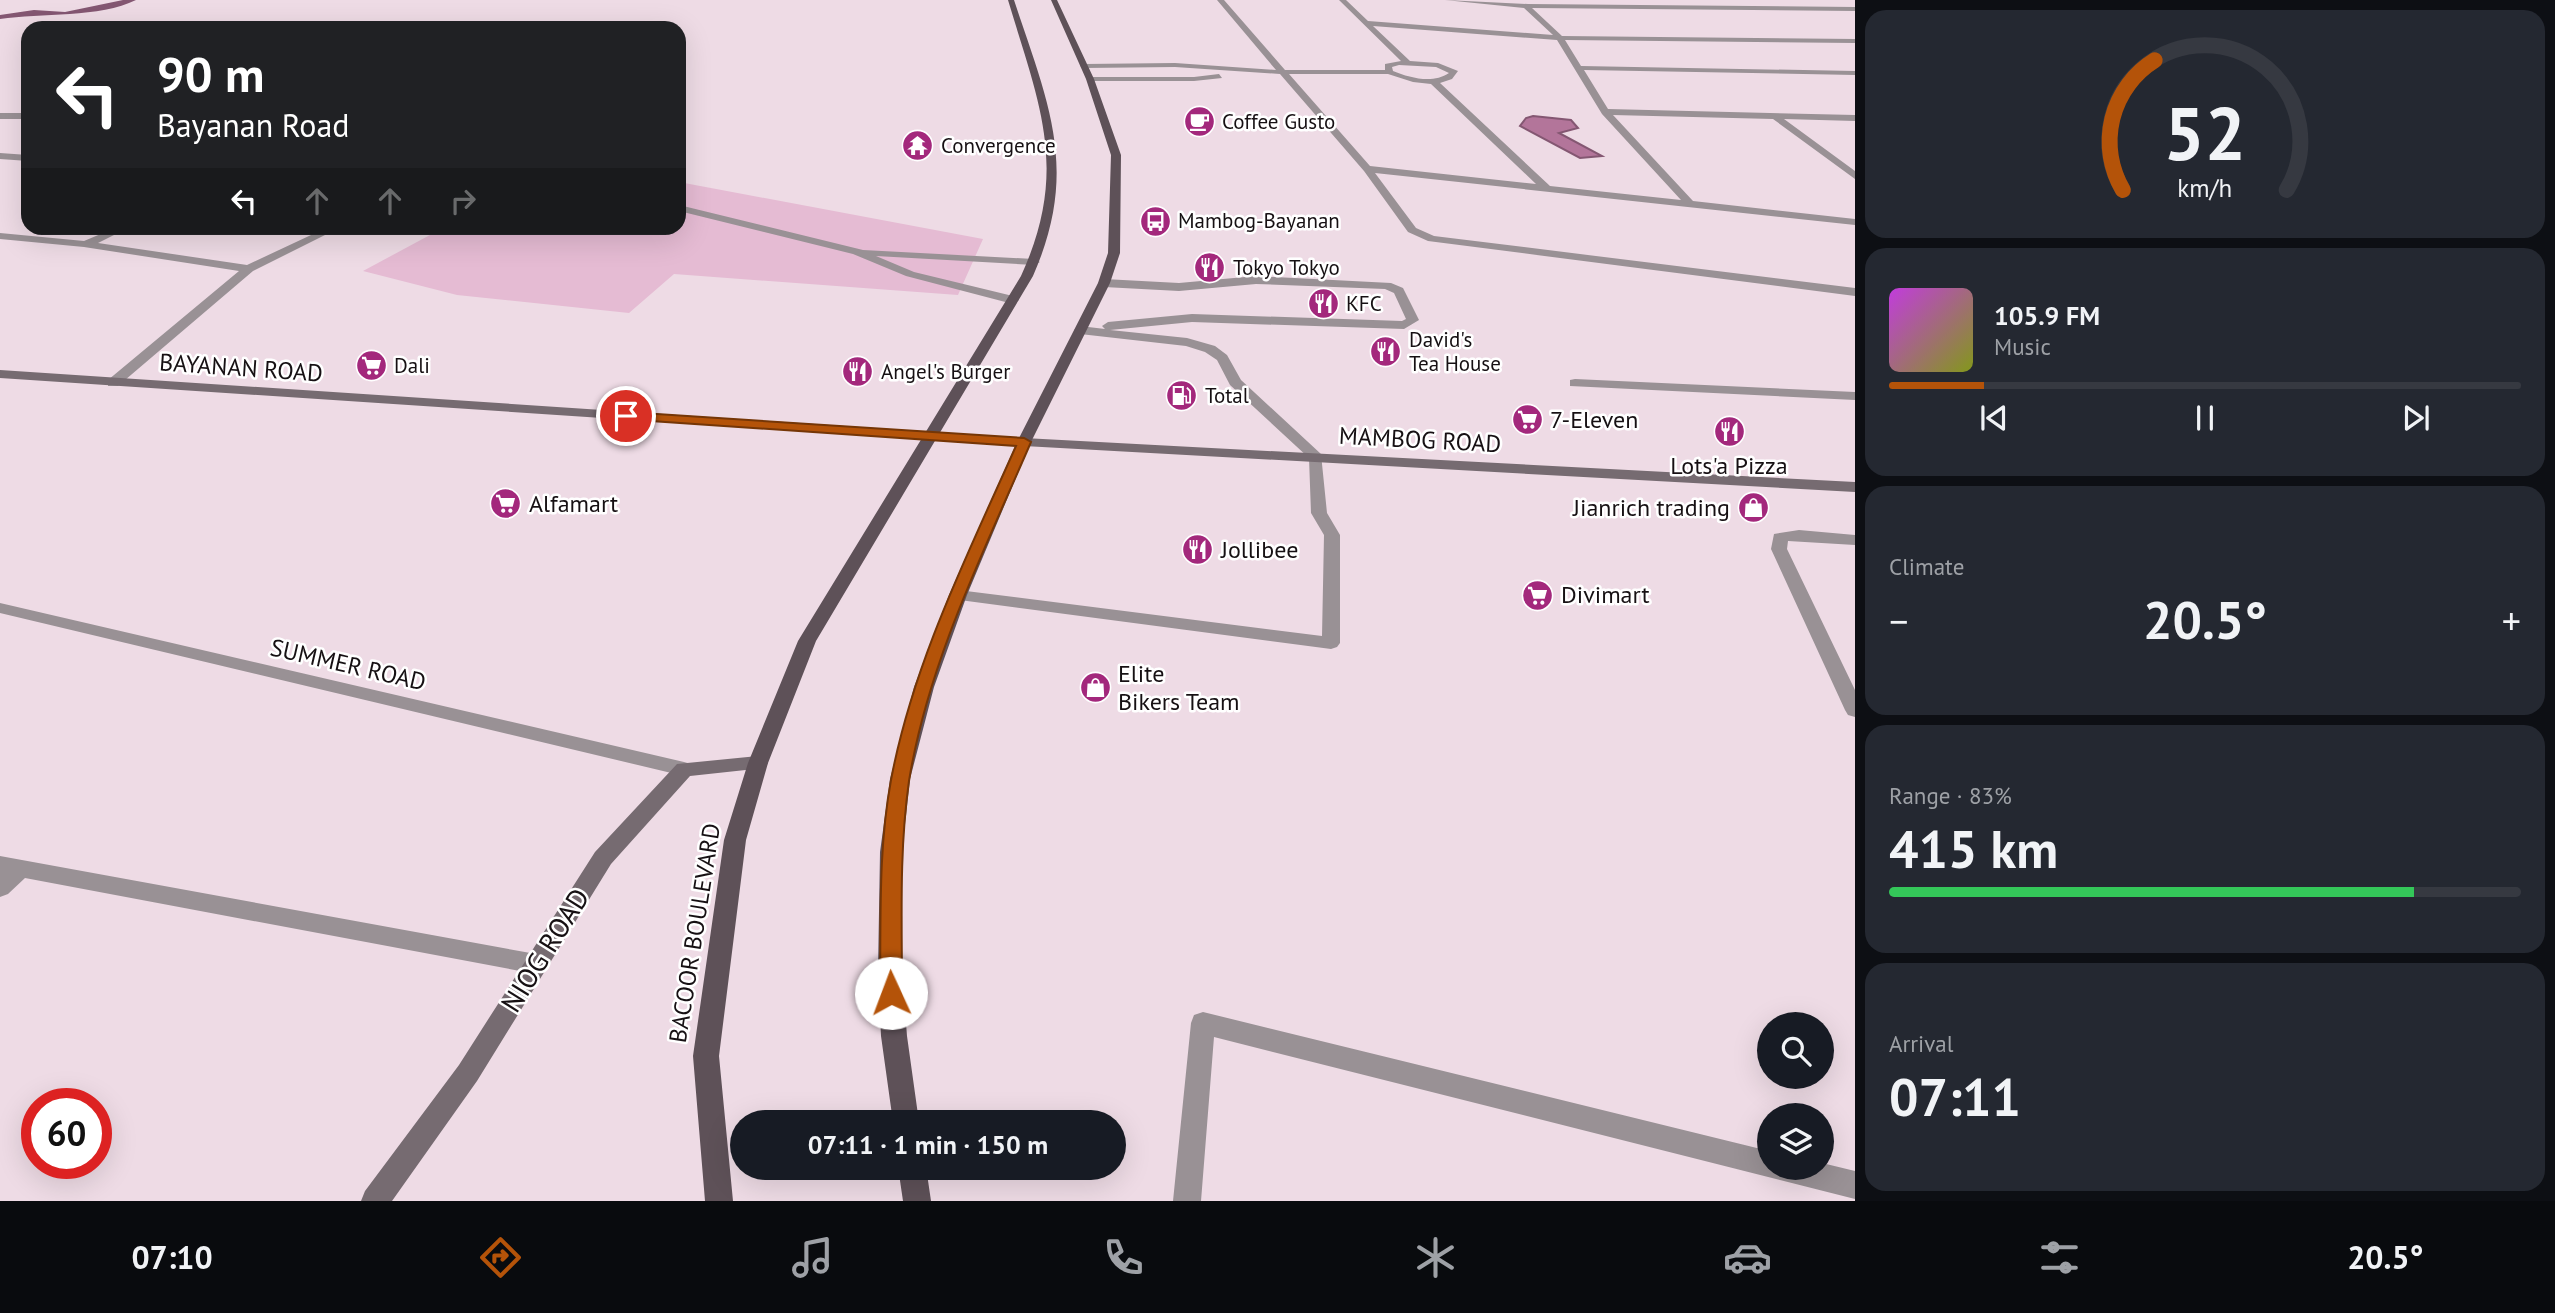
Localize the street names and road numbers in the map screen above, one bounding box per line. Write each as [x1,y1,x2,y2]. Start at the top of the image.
street label: BAYANAN ROAD [158,346,324,389]
street label: MAMBOG ROAD [1338,420,1502,459]
street label: SUMMER ROAD [267,632,429,697]
street label: BACOOR BOULEVARD [662,821,727,1045]
street label: NIOG ROAD [492,881,597,1019]

